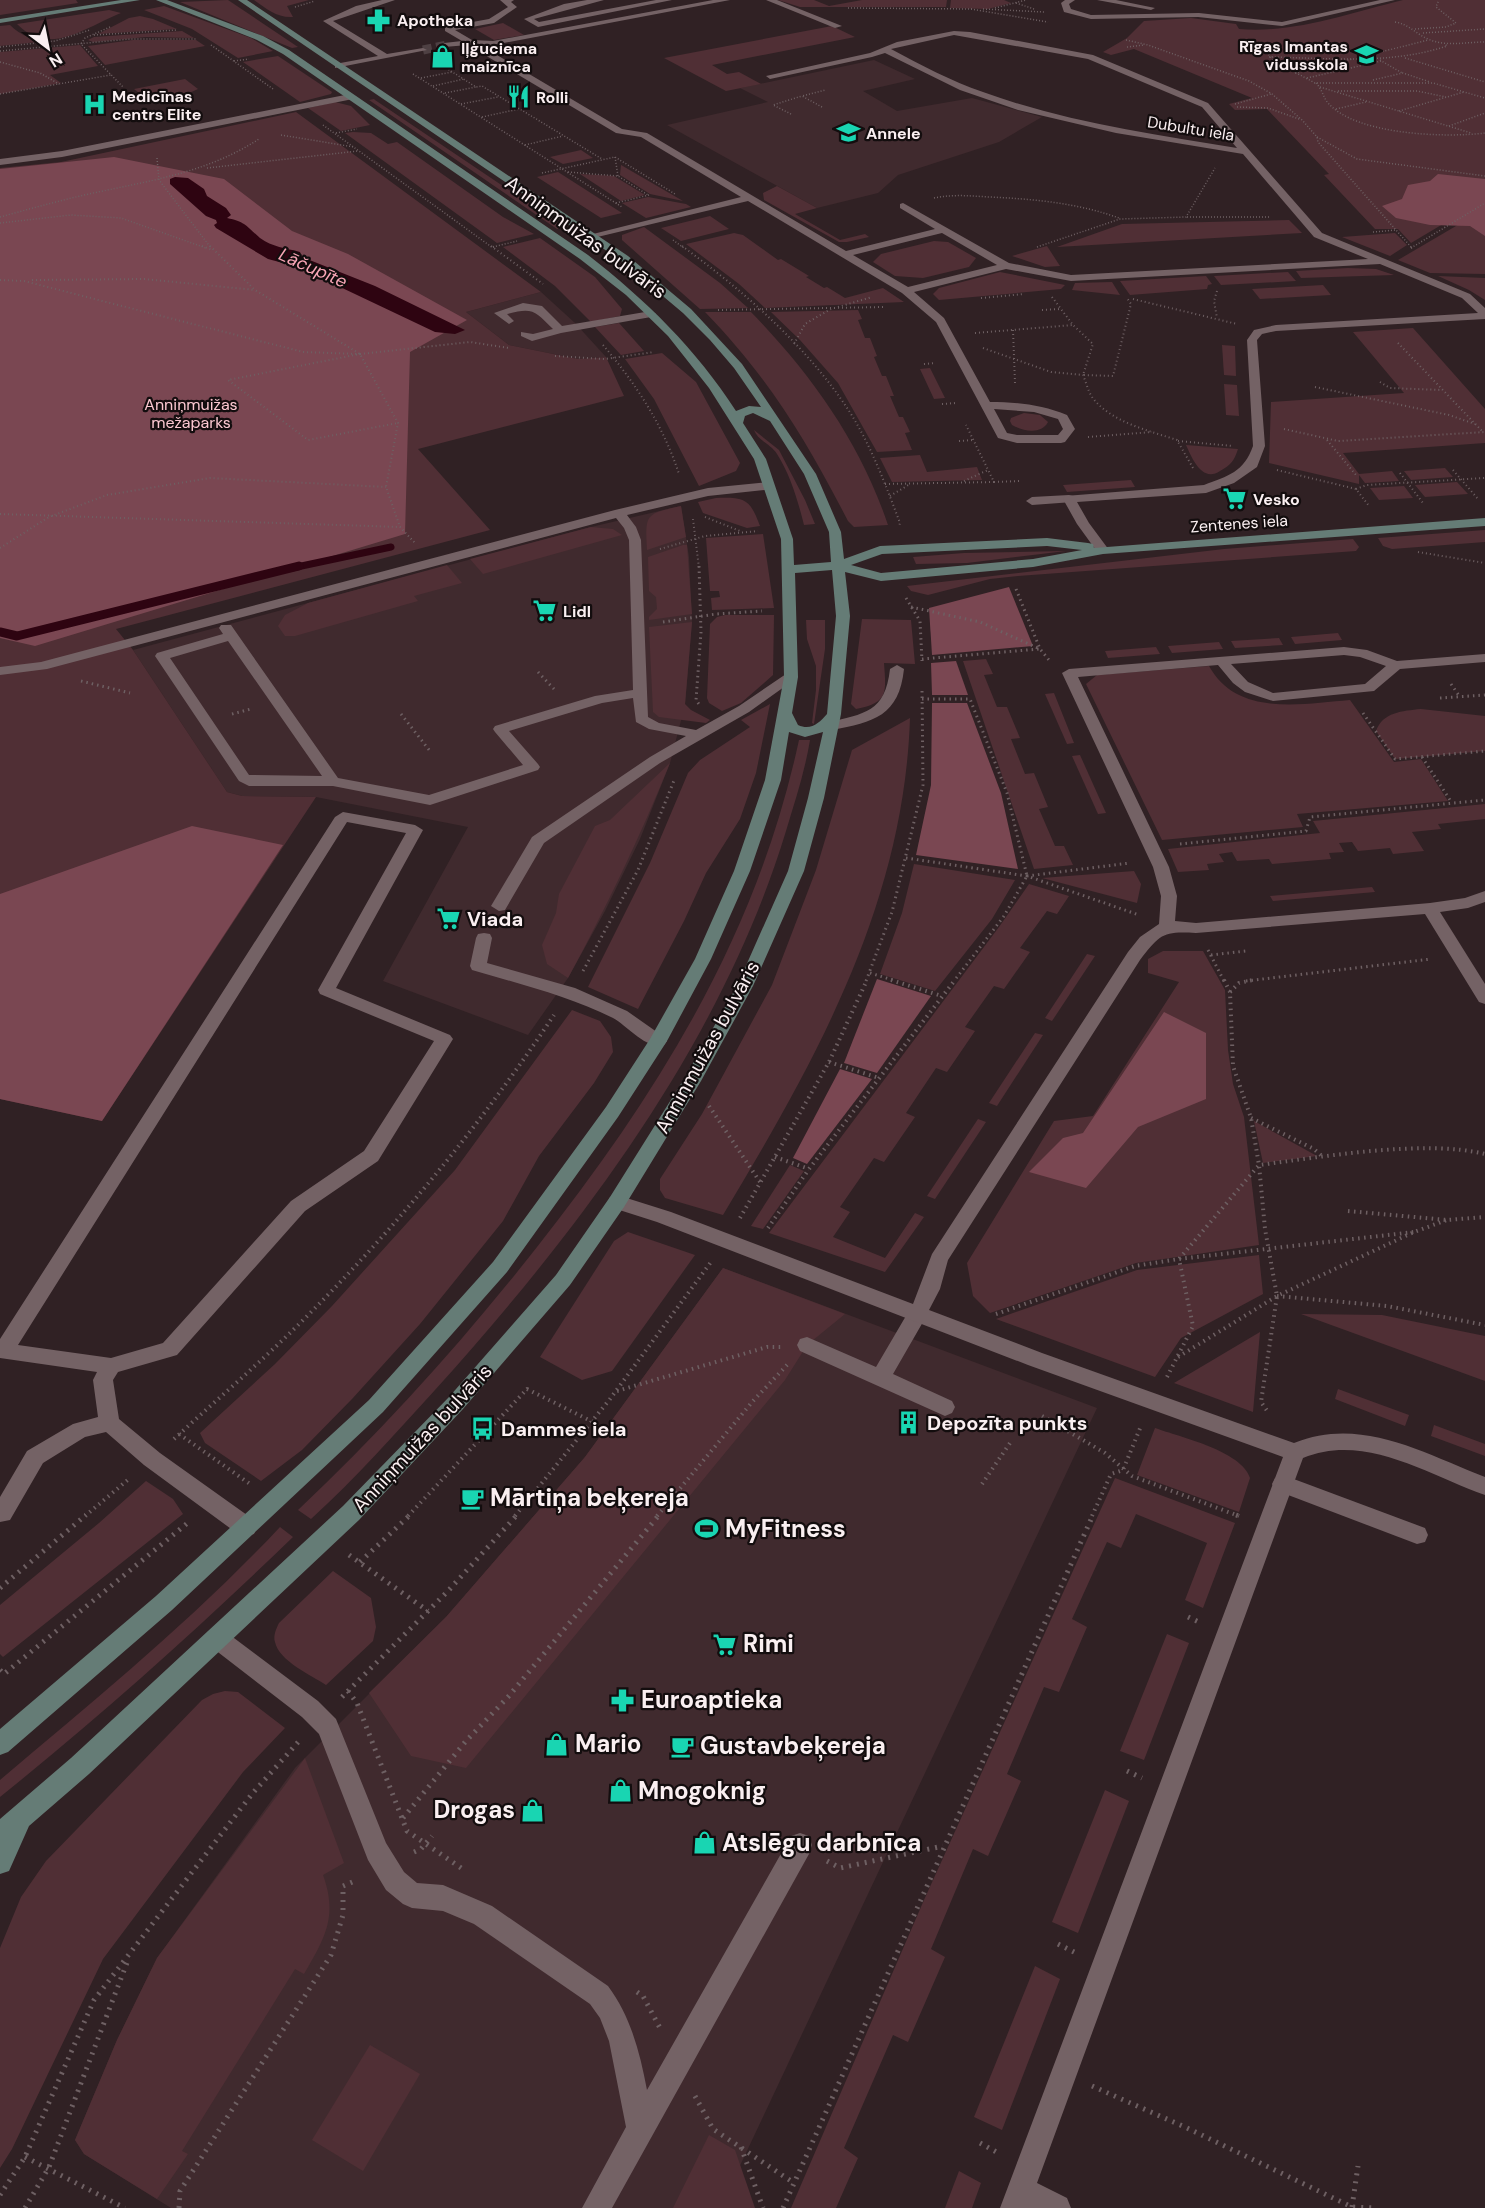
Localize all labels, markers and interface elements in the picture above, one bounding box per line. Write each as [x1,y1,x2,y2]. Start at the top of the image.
pharmacy icon: Apotheka [366,7,392,33]
place label: Apotheka [397,10,473,31]
north arrow [18,18,78,78]
place label: Rīgas Imantas vidusskola [1239,36,1348,75]
place label: Iļģuciema maiznīca [461,38,537,77]
school or university icon: Rīgas Imantas vidusskola [1353,42,1379,68]
shop icon: Iļģuciema maiznīca [430,44,456,70]
text: N [45,48,66,72]
restaurant icon: Rolli [505,84,531,110]
place label: Medicīnas centrs Elite [112,86,201,125]
place label: Rolli [536,87,568,108]
hospital icon: Medicīnas centrs Elite [81,92,107,118]
street label: Dubultu iela [1146,111,1236,146]
school or university icon: Annele [835,120,861,146]
place label: Annele [866,123,921,144]
street label: Anniņmuižas bulvāris [500,170,672,304]
water label: Lāčupīte [275,242,351,294]
park label: Anniņmuižas mežaparks [144,394,238,433]
supermarket icon: Vesko [1222,486,1248,512]
place label: Vesko [1253,489,1300,510]
street label: Zentenes iela [1190,510,1289,537]
supermarket icon: Lidl [532,598,558,624]
place label: Lidl [563,601,591,622]
supermarket icon: Viada [436,906,462,932]
place label: Viada [467,906,523,932]
street label: Anniņmuižas bulvāris [649,956,765,1138]
street label: Anniņmuižas bulvāris [346,1358,498,1518]
building icon: Depozīta punkts [896,1410,922,1436]
place label: Depozīta punkts [927,1410,1087,1436]
bus stop icon: Dammes iela [470,1416,496,1442]
place label: Dammes iela [501,1416,626,1442]
place label: Mārtiņa beķereja [490,1482,689,1514]
cafe icon: Mārtiņa beķereja [459,1485,485,1511]
place label: MyFitness [725,1513,846,1544]
sports icon: MyFitness [694,1516,720,1542]
place label: Rimi [743,1628,794,1659]
supermarket icon: Rimi [712,1631,738,1657]
place label: Euroaptieka [641,1684,782,1715]
pharmacy icon: Euroaptieka [610,1687,636,1713]
place label: Mario [575,1728,641,1759]
place label: Gustavbeķereja [700,1730,886,1762]
shop icon: Mario [544,1731,570,1757]
cafe icon: Gustavbeķereja [669,1733,695,1759]
place label: Mnogoknig [638,1775,766,1806]
shop icon: Mnogoknig [607,1778,633,1804]
place label: Drogas [433,1794,515,1825]
shop icon: Drogas [520,1797,546,1823]
place label: Atslēgu darbnīca [722,1827,921,1858]
shop icon: Atslēgu darbnīca [691,1830,717,1856]

